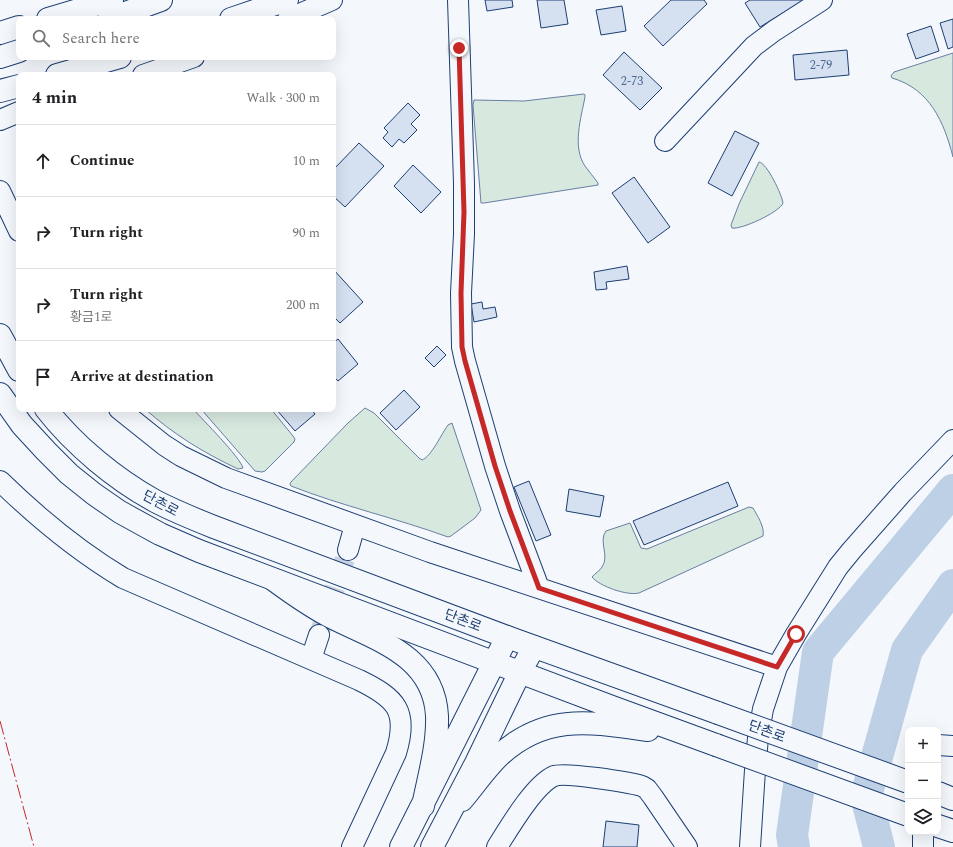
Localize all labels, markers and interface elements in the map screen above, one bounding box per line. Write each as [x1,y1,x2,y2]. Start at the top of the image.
search box [16,16,336,60]
icon: search [30,27,52,49]
text: Search here [62,27,140,50]
route end [450,39,468,57]
house number: 2-79 [810,56,832,75]
house number: 2-73 [621,72,643,91]
text: 4 min [32,85,77,111]
text: Walk · 300 m [246,88,320,108]
text: Continue [70,149,135,172]
icon: ahead [32,150,54,172]
text: 10 m [293,151,320,171]
text: Turn right [70,221,143,244]
icon: right [32,222,54,244]
text: 90 m [293,223,320,243]
text: Turn right [70,283,143,306]
icon: right [32,294,54,316]
text: 200 m [286,295,320,315]
text: 황금1로 [70,307,112,327]
text: Arrive at destination [70,365,214,388]
icon: arrive [32,366,54,388]
street label: 단촌로 [139,485,183,522]
street label: 단촌로 [441,604,485,637]
route start [787,625,805,643]
street label: 단촌로 [745,715,789,748]
map controls [905,727,941,835]
button: + [905,727,941,763]
button: − [905,763,941,799]
button: layers [905,799,941,835]

